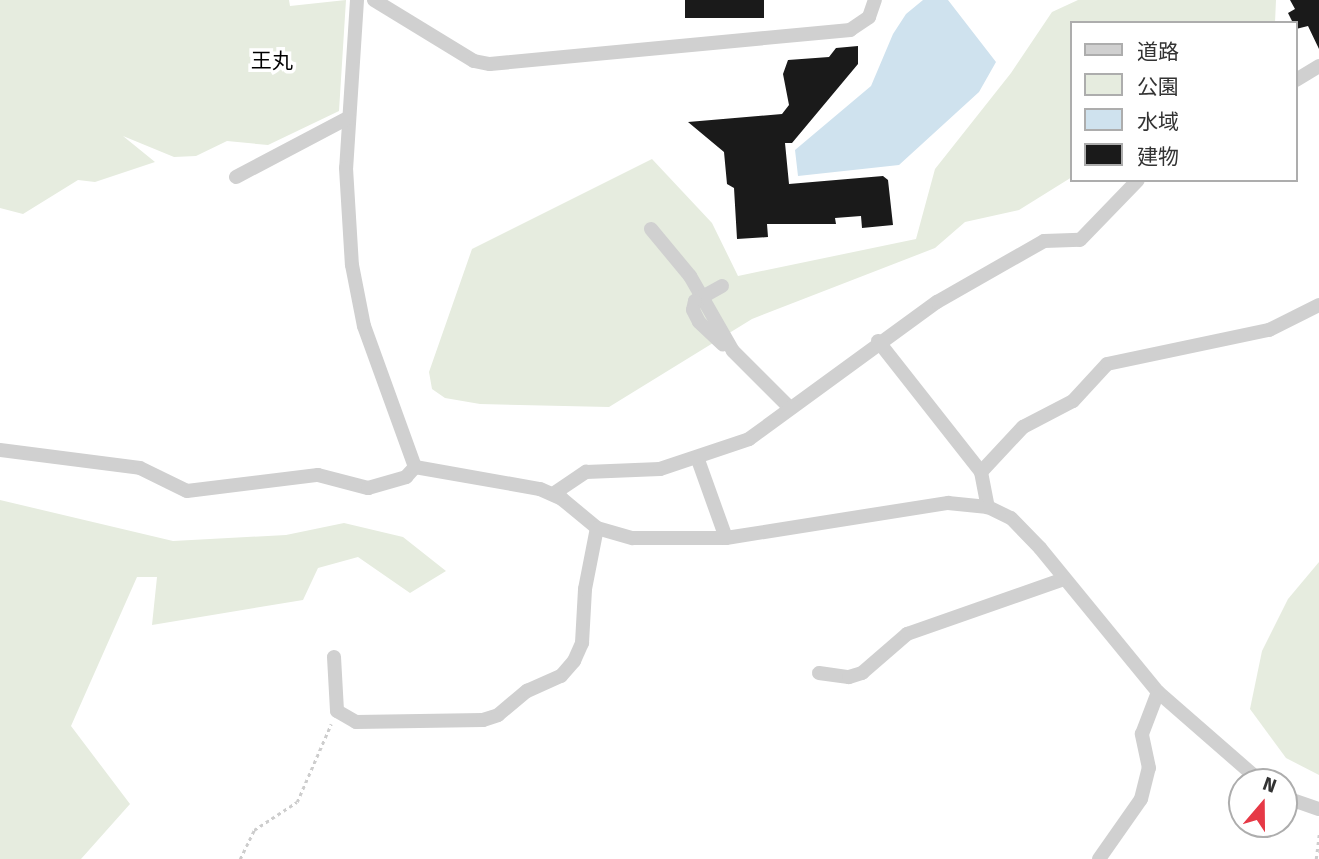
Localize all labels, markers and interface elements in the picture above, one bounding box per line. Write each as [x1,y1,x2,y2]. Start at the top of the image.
legend [1070,21,1298,182]
text: 道路 [1137,39,1179,65]
district label: 王丸 [251,48,293,74]
text: 公園 [1137,74,1179,100]
text: 水域 [1137,109,1179,135]
text: 建物 [1137,144,1179,170]
north arrow [1228,768,1298,838]
text: N [1260,772,1280,798]

